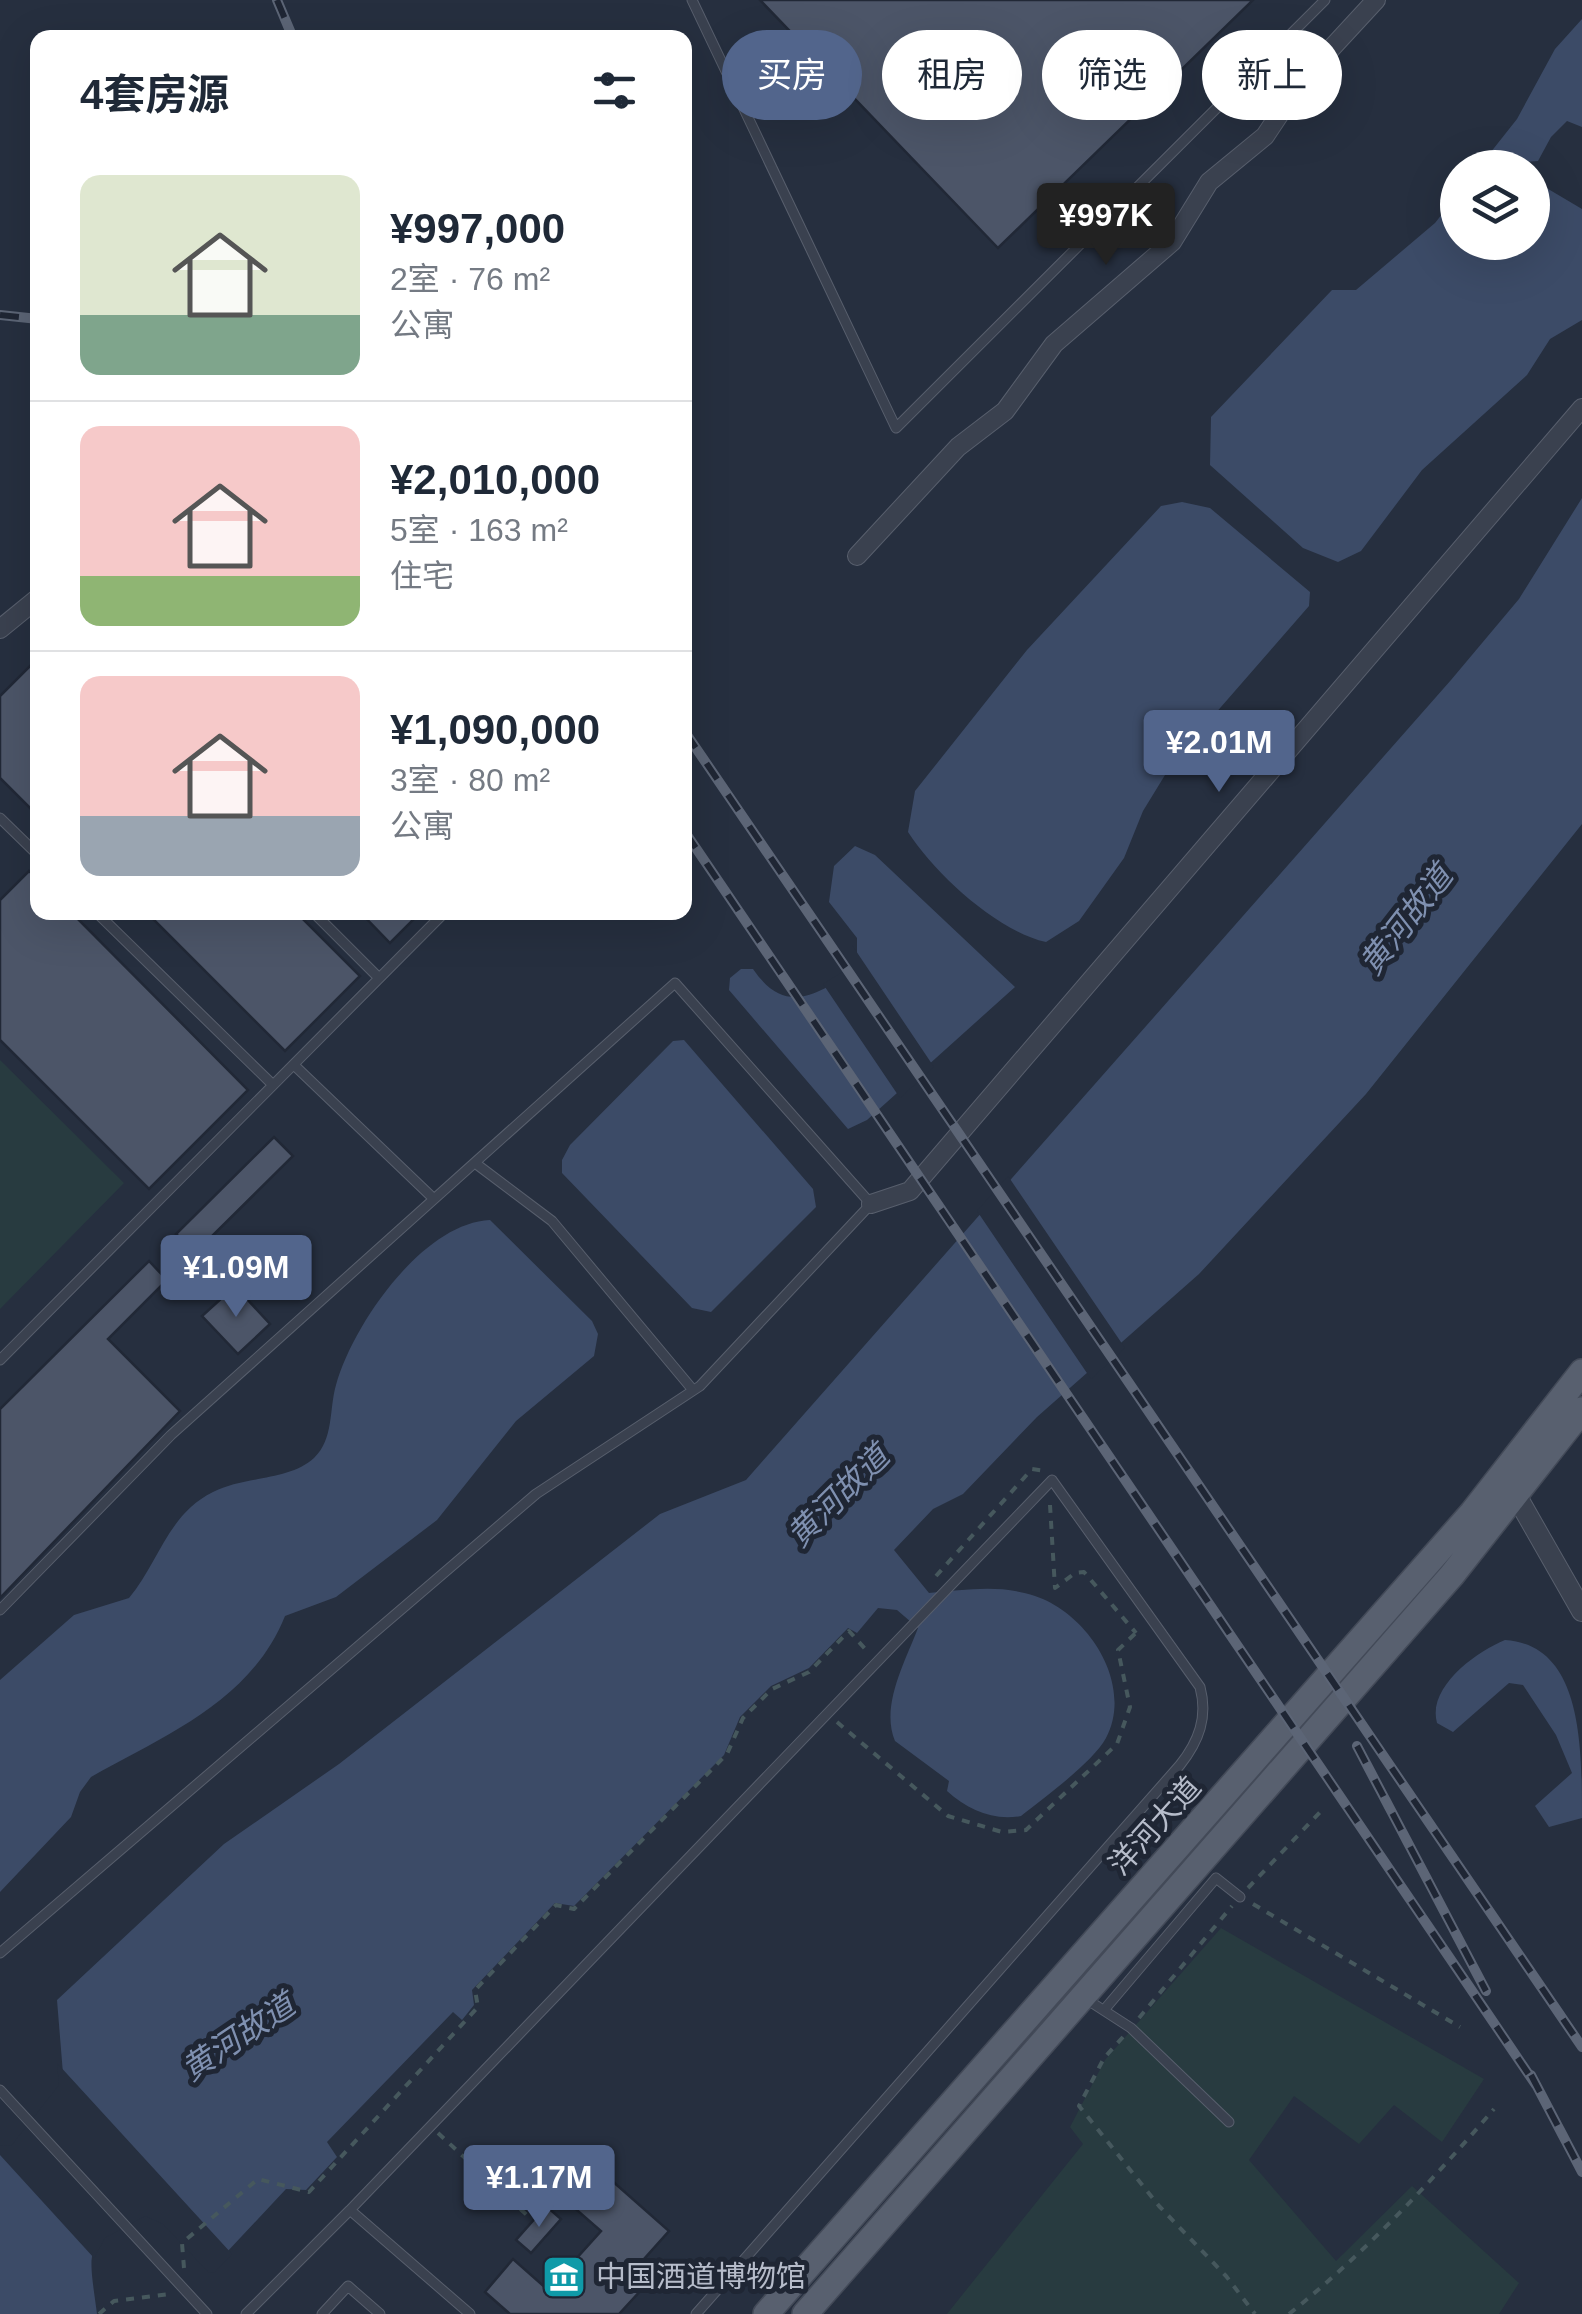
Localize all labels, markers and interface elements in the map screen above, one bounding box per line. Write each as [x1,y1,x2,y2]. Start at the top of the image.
chip: 买房 [722,30,862,120]
chip: 租房 [882,30,1022,120]
chip: 筛选 [1042,30,1182,120]
chip: 新上 [1202,30,1342,120]
icon: filters [587,63,642,118]
text: 4套房源 [80,71,229,118]
map controls [1440,150,1550,260]
button: layers [1440,150,1550,260]
pin: ¥997K [1036,183,1176,268]
text: ¥997K [1059,197,1153,233]
text: ¥997,000 [390,205,565,252]
icon: home [160,215,280,335]
text: 2室 · 76 m² [390,261,550,297]
text: 公寓 [390,307,454,343]
text: ¥2,010,000 [390,456,600,503]
icon: home [160,466,280,586]
text: 5室 · 163 m² [390,512,568,548]
text: 住宅 [390,558,454,594]
text: ¥1,090,000 [390,706,600,753]
pin: ¥2.01M [1138,710,1300,795]
icon: home [160,716,280,836]
text: ¥2.01M [1166,724,1272,760]
text: 3室 · 80 m² [390,762,550,798]
text: 公寓 [390,808,454,844]
water label: 黄河故道 [1352,855,1462,982]
pin: ¥1.09M [155,1235,317,1320]
text: ¥1.09M [183,1249,289,1285]
water label: 黄河故道 [780,1435,899,1554]
street label: 洋河大道 [1102,1770,1207,1881]
water label: 黄河故道 [175,1984,304,2088]
pin: ¥1.17M [458,2145,620,2230]
text: ¥1.17M [486,2159,592,2195]
museum icon: 中国酒道博物馆 [541,2254,587,2300]
place label: 中国酒道博物馆 [596,2260,806,2293]

